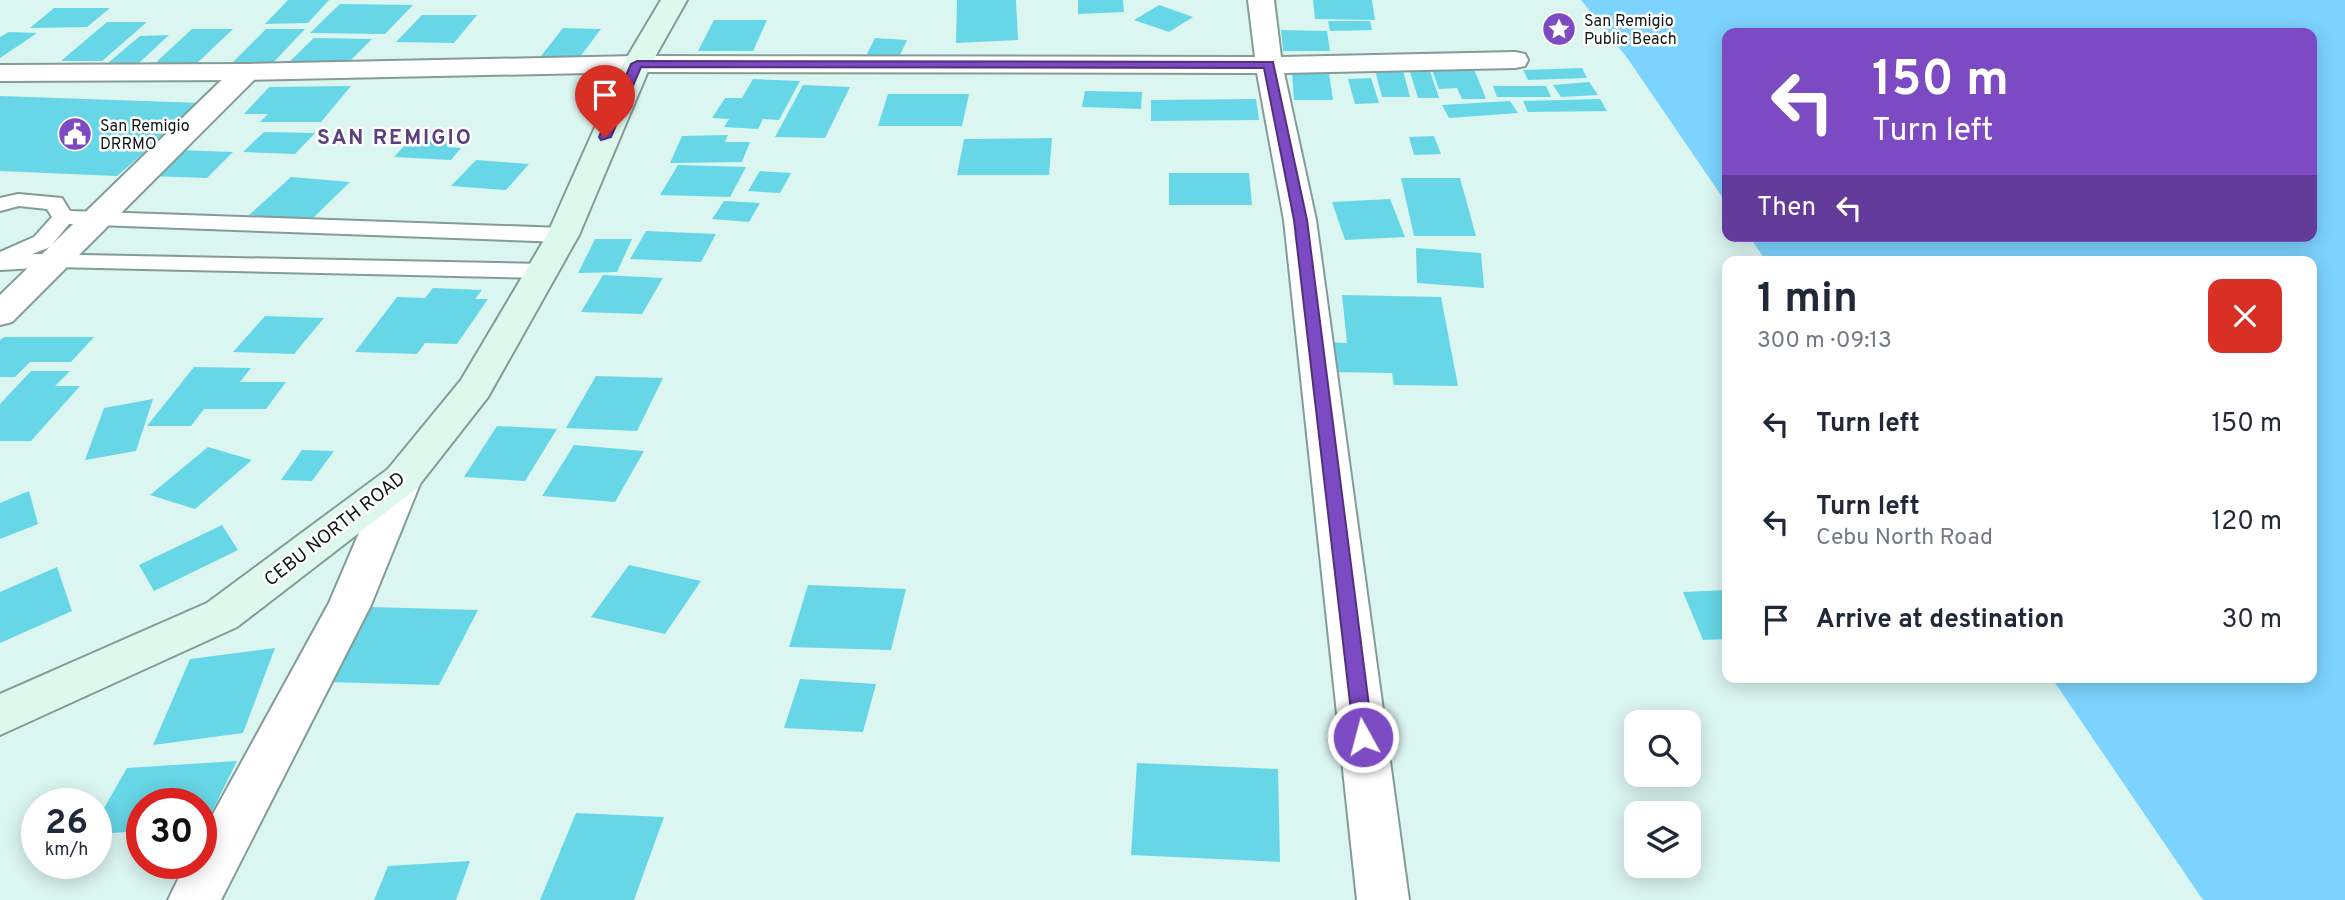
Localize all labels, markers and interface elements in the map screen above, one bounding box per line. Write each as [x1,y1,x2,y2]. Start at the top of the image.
place icon: San Remigio Public Beach [1540,10,1578,48]
place label: San Remigio Public Beach [1584,12,1677,50]
text: 150 m [1872,51,2009,113]
icon: left [1757,56,1848,147]
pin [575,65,635,137]
icon: arrive [586,76,624,114]
text: Turn left [1872,112,1993,152]
public building icon: San Remigio DRRMO [56,115,94,153]
place label: San Remigio DRRMO [100,117,190,155]
district label: SAN REMIGIO [317,125,473,152]
icon: left [1830,189,1868,227]
text: Then [1757,192,1816,225]
text: 1 min [1757,274,1858,327]
button: close [2208,279,2282,353]
text: 300 m · 09:13 [1757,327,1892,356]
icon: left [1757,405,1795,443]
text: Turn left [1816,408,1920,441]
text: 150 m [2211,408,2282,441]
street label: CEBU NORTH ROAD [260,467,411,592]
text: Turn left [1816,491,1920,524]
icon: left [1757,503,1795,541]
text: 120 m [2212,506,2282,539]
text: Cebu North Road [1816,524,1993,553]
icon: arrive [1757,601,1795,639]
text: Arrive at destination [1816,604,2064,637]
text: 30 m [2222,604,2282,637]
position arrow [1326,700,1400,774]
map controls [1624,710,1701,878]
button: search [1624,710,1701,787]
speed limit sign: 30 [126,788,217,879]
button: layers [1624,801,1701,878]
text: 26 [45,802,88,846]
text: km/h [45,839,88,862]

